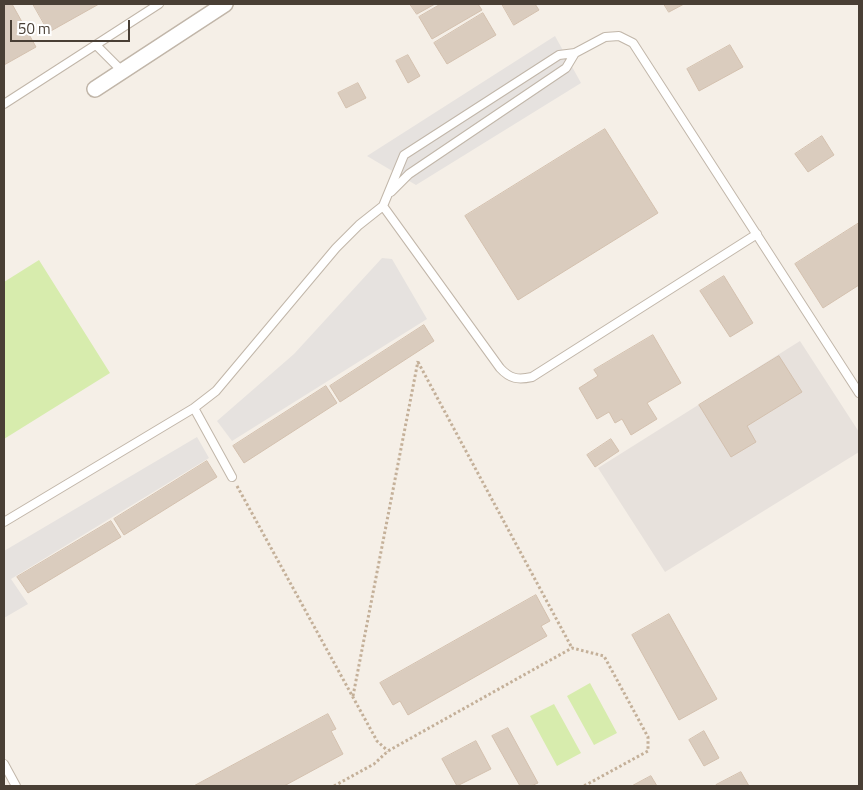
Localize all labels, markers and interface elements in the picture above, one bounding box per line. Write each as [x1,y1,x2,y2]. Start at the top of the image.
scale bar [12,10,132,42]
text: 50 m [18,17,51,40]

